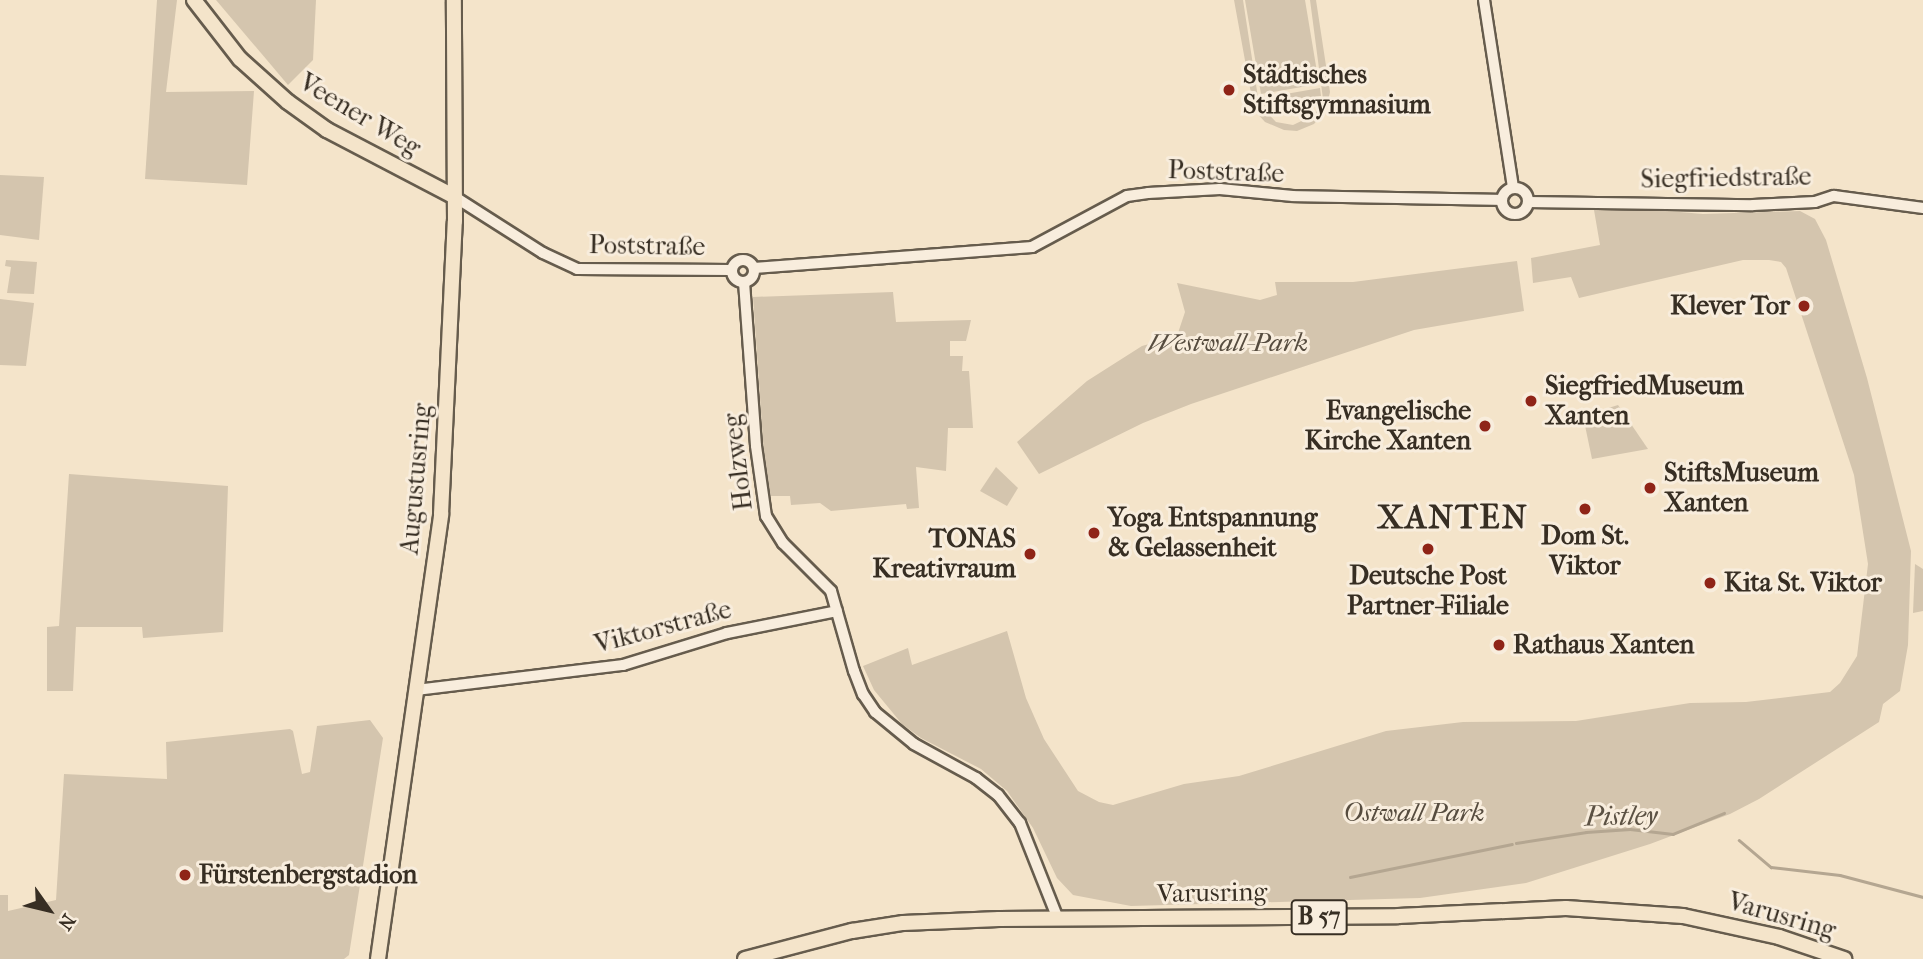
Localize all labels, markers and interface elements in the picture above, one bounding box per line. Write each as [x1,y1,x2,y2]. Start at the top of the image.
place label: Städtisches Stiftsgymnasium [1243,59,1431,120]
street label: Veener Weg [294,67,426,163]
marker: Städtisches Stiftsgymnasium [1221,82,1237,98]
street label: Poststraße [1167,154,1285,190]
street label: Siegfriedstraße [1640,161,1812,195]
street label: Poststraße [589,229,705,263]
place label: Klever Tor [1670,290,1790,322]
marker: Klever Tor [1796,298,1812,314]
park label: Westwall-Park [1148,327,1308,359]
place label: SiegfriedMuseum Xanten [1545,370,1744,432]
marker: SiegfriedMuseum Xanten [1523,393,1539,409]
place label: Evangelische Kirche Xanten [1305,395,1471,457]
street label: Augustusring [394,402,438,556]
street label: Holzweg [717,412,759,512]
marker: Evangelische Kirche Xanten [1477,418,1493,434]
place label: StiftsMuseum Xanten [1664,457,1819,518]
marker: StiftsMuseum Xanten [1642,480,1658,496]
district label: XANTEN [1378,498,1528,538]
marker: Dom St. Viktor [1577,501,1593,517]
place label: Yoga Entspannung & Gelassenheit [1108,502,1317,564]
place label: Dom St. Viktor [1541,520,1629,582]
place label: TONAS Kreativraum [872,523,1016,584]
marker: Yoga Entspannung & Gelassenheit [1086,525,1102,541]
marker: Deutsche Post Partner-Filiale [1420,541,1436,557]
marker: TONAS Kreativraum [1022,546,1038,562]
place label: Deutsche Post Partner-Filiale [1347,560,1509,622]
place label: Kita St. Viktor [1724,567,1882,599]
marker: Kita St. Viktor [1702,575,1718,591]
street label: Viktorstraße [591,594,735,660]
place label: Rathaus Xanten [1513,629,1694,661]
marker: Rathaus Xanten [1491,637,1507,653]
park label: Ostwall Park [1343,797,1485,829]
water label: Pistley [1584,799,1658,833]
place label: Fürstenbergstadion [199,859,417,891]
marker: Fürstenbergstadion [177,867,193,883]
north arrow [14,875,84,945]
street label: Varusring [1156,876,1268,910]
street label: Varusring [1725,886,1839,946]
road number: B 57 [1289,897,1349,937]
text: N [53,910,80,934]

